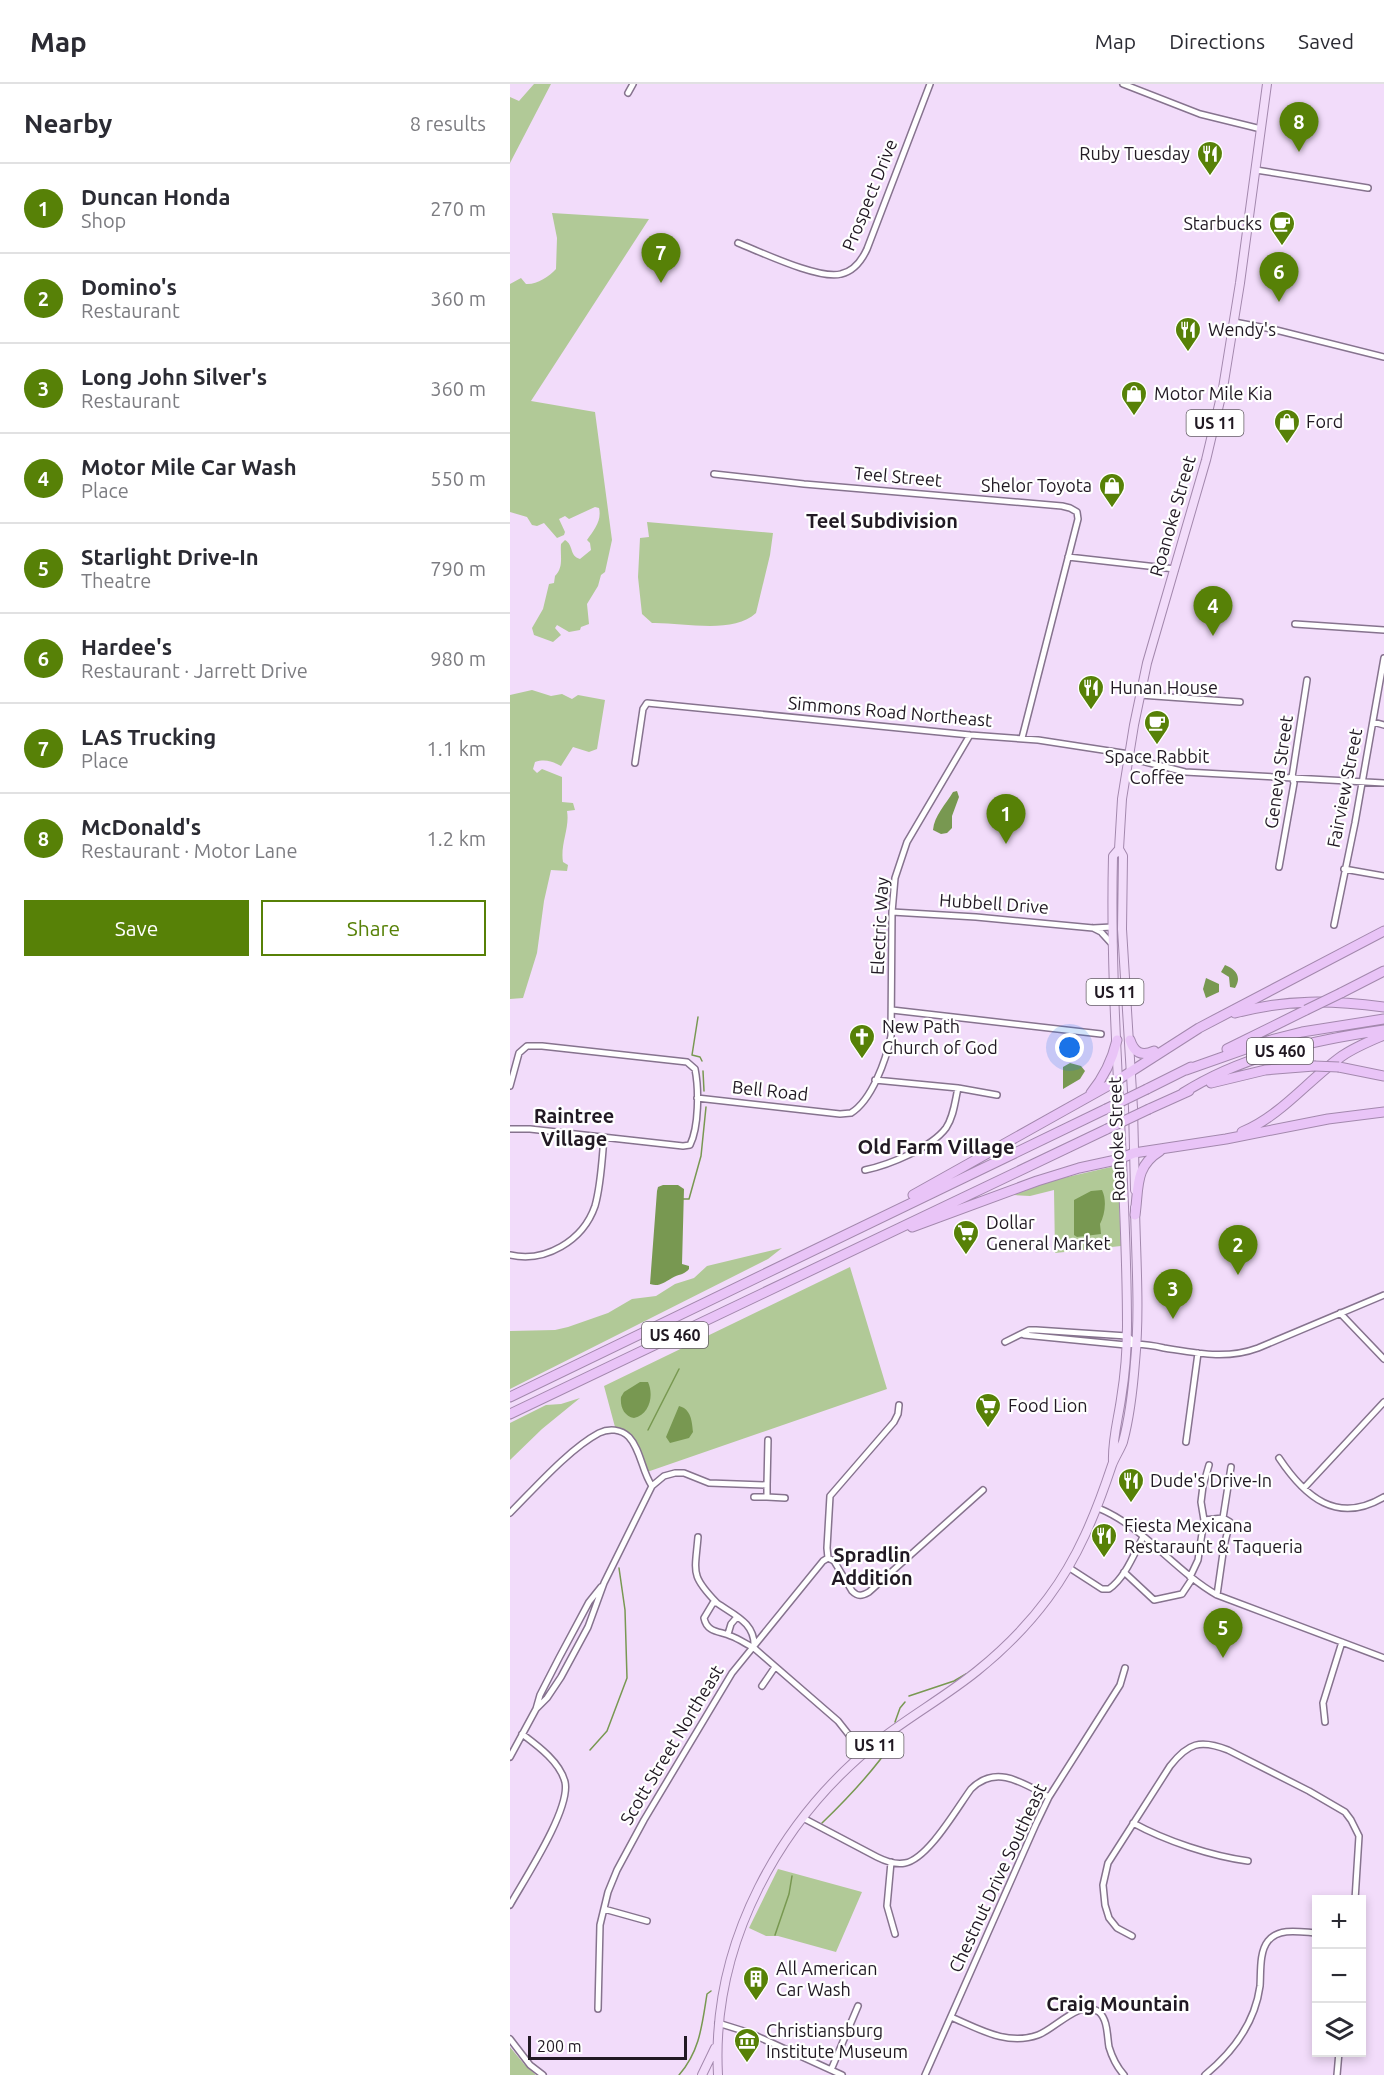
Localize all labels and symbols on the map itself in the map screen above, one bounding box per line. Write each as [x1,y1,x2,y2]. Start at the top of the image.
pin: 8 [1280,103,1318,152]
street label: Prospect Drive [838,136,901,253]
restaurant icon: Ruby Tuesday [1195,139,1225,177]
place label: Ruby Tuesday [1079,143,1190,163]
cafe icon: Starbucks [1267,209,1297,247]
place label: Starbucks [1183,213,1262,233]
pin: 7 [642,234,680,283]
pin: 6 [1260,252,1298,302]
restaurant icon: Wendy's [1173,315,1203,353]
place label: Wendy's [1208,319,1276,339]
shop icon: Motor Mile Kia [1119,379,1149,417]
place label: Motor Mile Kia [1154,383,1272,403]
shop icon: Ford [1272,407,1302,445]
road number: US 11 [1186,410,1244,436]
place label: Ford [1306,411,1343,431]
street label: Roanoke Street [1145,453,1199,578]
street label: Teel Street [853,462,943,490]
shop icon: Shelor Toyota [1097,471,1127,509]
place label: Shelor Toyota [981,475,1092,495]
district label: Teel Subdivision [806,509,958,532]
pin: 4 [1194,586,1232,636]
restaurant icon: Hunan House [1076,673,1106,711]
place label: Hunan House [1110,677,1218,697]
street label: Simmons Road Northeast [787,692,993,730]
cafe icon: Space Rabbit Coffee [1142,708,1172,746]
street label: Geneva Street [1260,714,1296,830]
street label: Fairview Street [1323,726,1365,849]
place label: Space Rabbit Coffee [1105,746,1209,787]
pin: 1 [986,794,1026,844]
street label: Electric Way [866,876,892,975]
street label: Hubbell Drive [939,889,1050,917]
road number: US 11 [1086,979,1144,1005]
place label: New Path Church of God [882,1016,998,1057]
church icon: New Path Church of God [847,1022,877,1060]
your location [1055,1033,1084,1062]
road number: US 460 [1247,1038,1313,1064]
street label: Bell Road [731,1076,809,1104]
street label: Roanoke Street [1104,1076,1128,1202]
district label: Raintree Village [534,1104,614,1150]
district label: Old Farm Village [858,1135,1015,1158]
place label: Dollar General Market [986,1212,1111,1253]
supermarket icon: Dollar General Market [951,1218,981,1256]
pin: 2 [1218,1226,1258,1275]
pin: 3 [1154,1270,1192,1319]
road number: US 460 [642,1322,708,1348]
supermarket icon: Food Lion [973,1391,1003,1429]
place label: Food Lion [1008,1395,1088,1415]
restaurant icon: Dude's Drive-In [1116,1466,1146,1504]
place label: Dude's Drive-In [1150,1470,1272,1490]
place label: Fiesta Mexicana Restaraunt & Taqueria [1124,1515,1303,1556]
restaurant icon: Fiesta Mexicana Restaraunt & Taqueria [1089,1521,1119,1559]
district label: Spradlin Addition [831,1543,913,1589]
pin: 5 [1204,1608,1242,1658]
street label: Scott Street Northeast [616,1661,727,1828]
road number: US 11 [846,1732,904,1758]
street label: Chestnut Drive Southeast [944,1780,1050,1975]
place label: All American Car Wash [776,1958,877,1999]
building icon: All American Car Wash [741,1964,771,2002]
district label: Craig Mountain [1046,1992,1190,2015]
place label: Christiansburg Institute Museum [766,2020,908,2061]
museum icon: Christiansburg Institute Museum [732,2026,762,2064]
scale bar [528,2033,687,2060]

